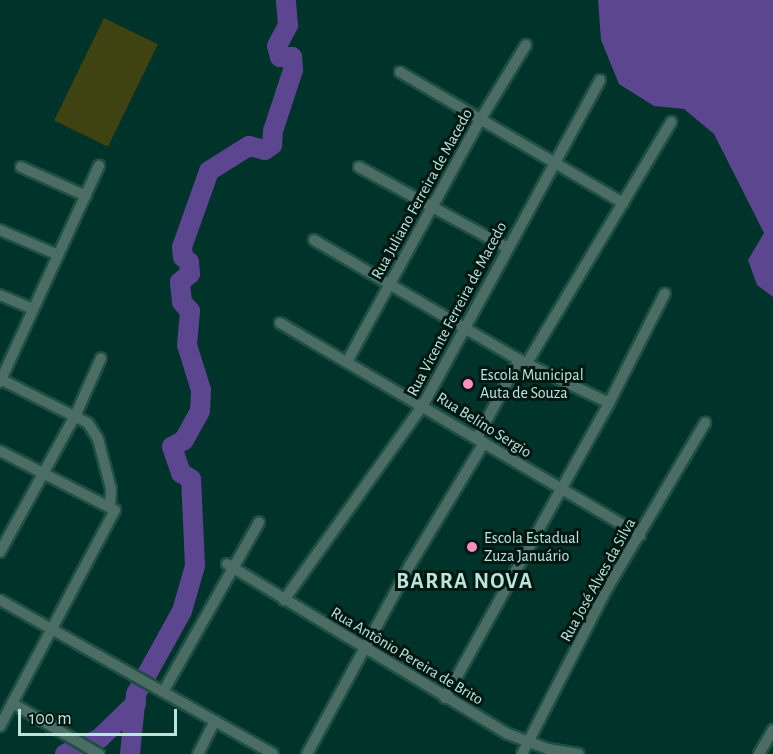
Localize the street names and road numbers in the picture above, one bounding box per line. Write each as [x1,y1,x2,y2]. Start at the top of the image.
street label: Rua Juliano Ferreira de Macedo [367,106,477,282]
street label: Rua Vicente Ferreira de Macedo [403,219,511,399]
street label: Rua Belino Sergio [433,388,535,462]
street label: Rua José Alves da Silva [556,515,640,645]
street label: Rua Antônio Pereira de Brito [327,603,487,709]

